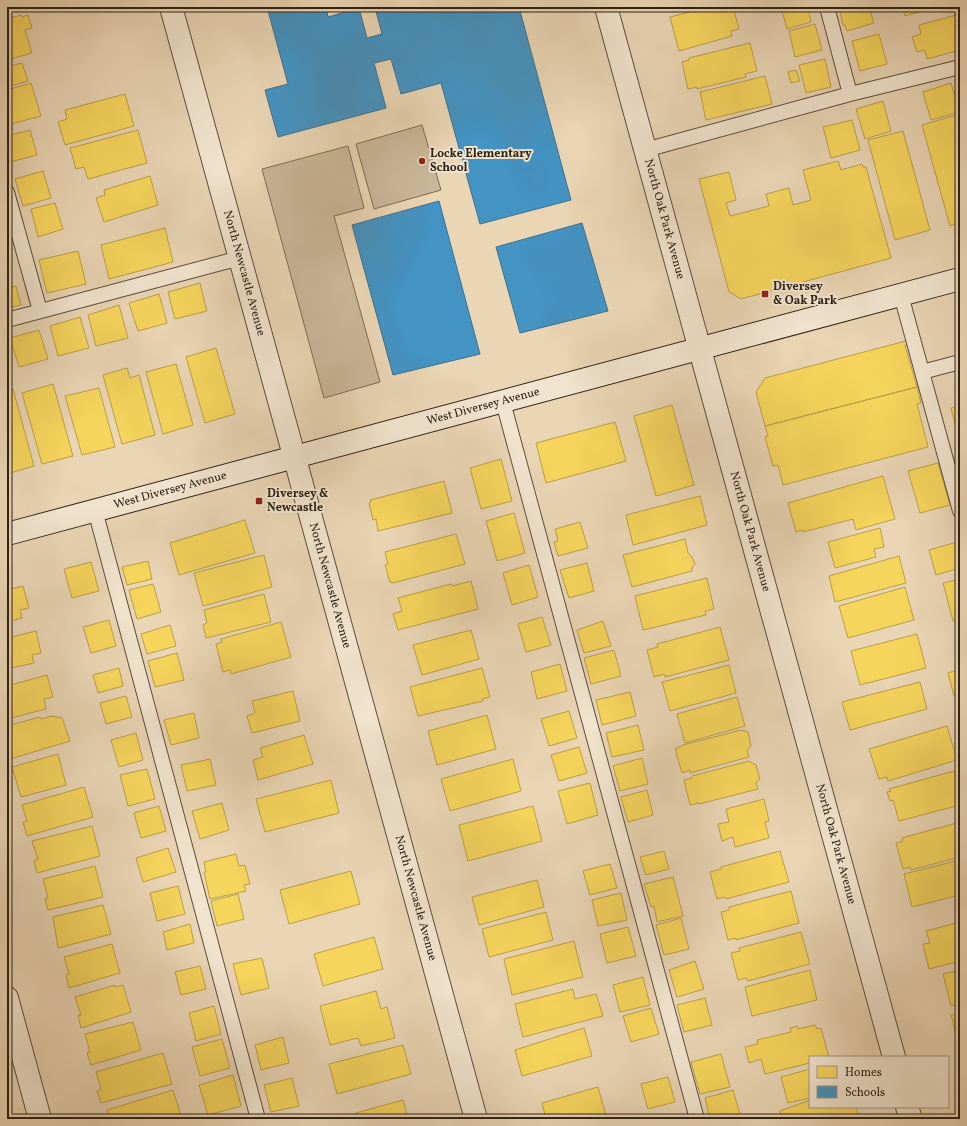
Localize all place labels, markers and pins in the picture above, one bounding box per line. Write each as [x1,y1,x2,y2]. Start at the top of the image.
place label: Locke Elementary School [430,146,532,176]
marker: Locke Elementary School [417,156,427,166]
place label: Diversey & Oak Park [773,279,838,309]
marker: Diversey & Oak Park [760,289,770,299]
place label: Diversey & Newcastle [267,486,328,516]
marker: Diversey & Newcastle [254,496,264,506]

